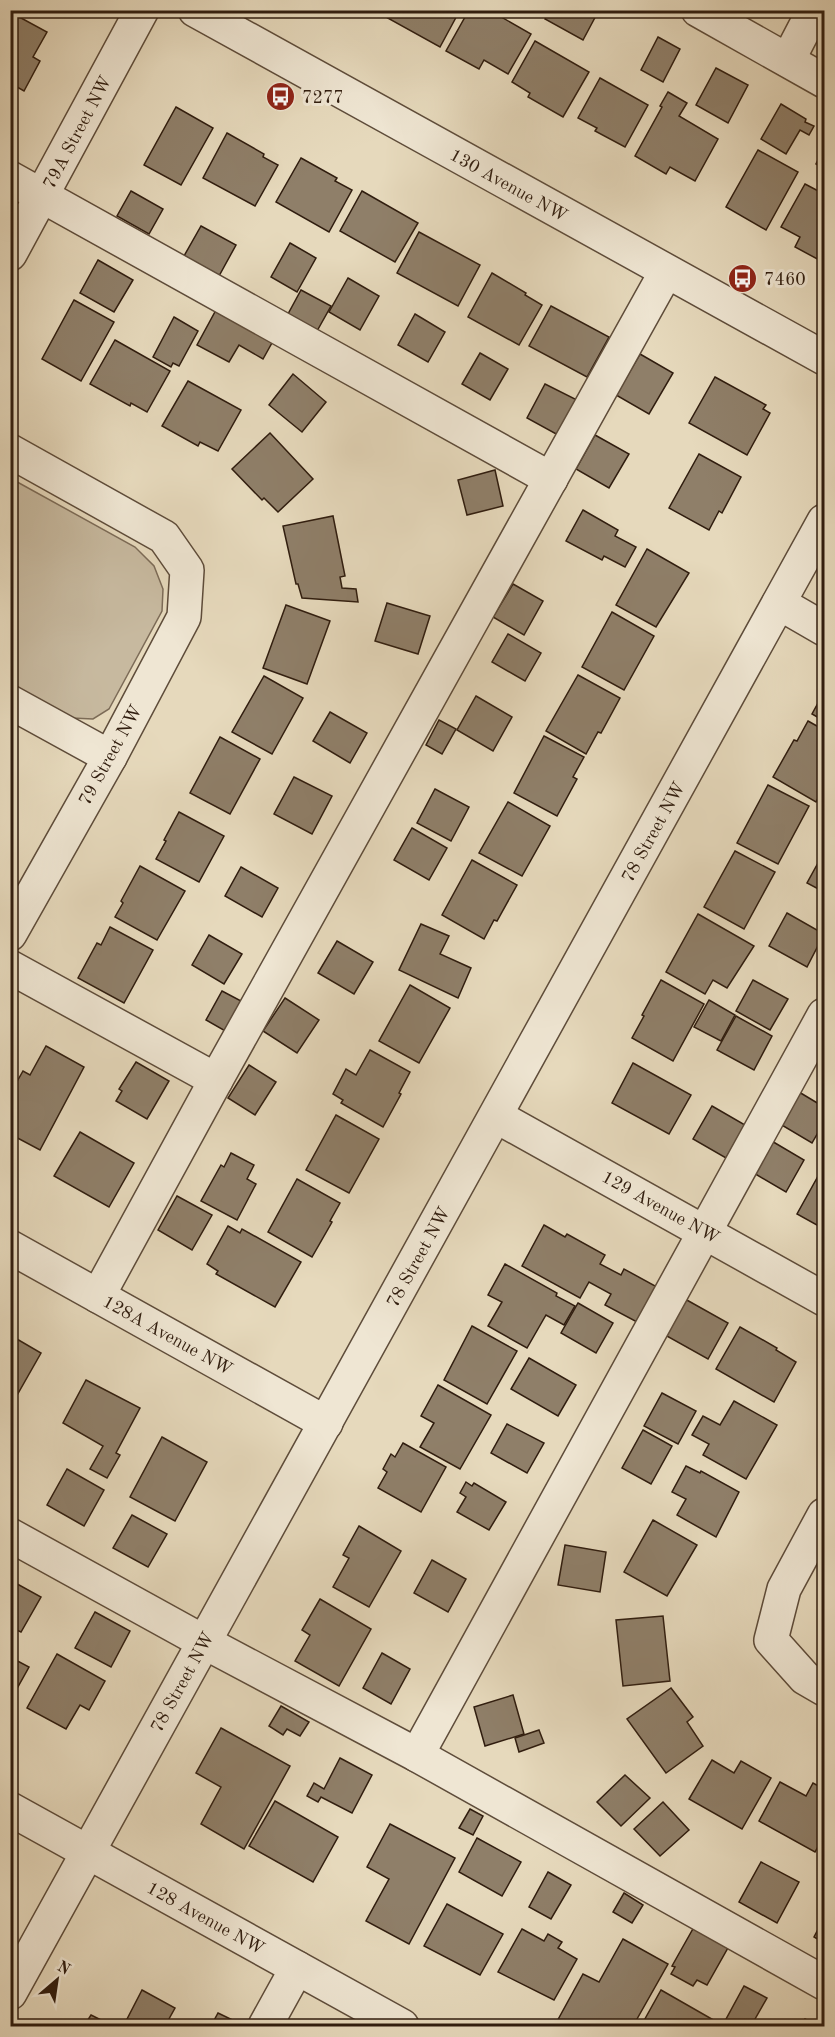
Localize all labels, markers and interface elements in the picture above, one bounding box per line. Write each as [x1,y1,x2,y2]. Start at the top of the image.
street label: 79A Street NW [40,73,115,192]
bus stop icon: 7277 [265,81,297,113]
place label: 7277 [302,89,344,107]
street label: 130 Avenue NW [447,146,570,226]
bus stop icon: 7460 [727,263,759,295]
place label: 7460 [764,271,806,289]
street label: 79 Street NW [76,702,146,809]
street label: 78 Street NW [619,779,689,886]
street label: 129 Avenue NW [599,1168,722,1248]
street label: 78 Street NW [384,1204,454,1311]
street label: 128A Avenue NW [100,1293,235,1379]
street label: 78 Street NW [148,1629,218,1736]
street label: 128 Avenue NW [144,1879,267,1959]
north arrow [27,1950,87,2010]
text: N [54,1959,73,1979]

